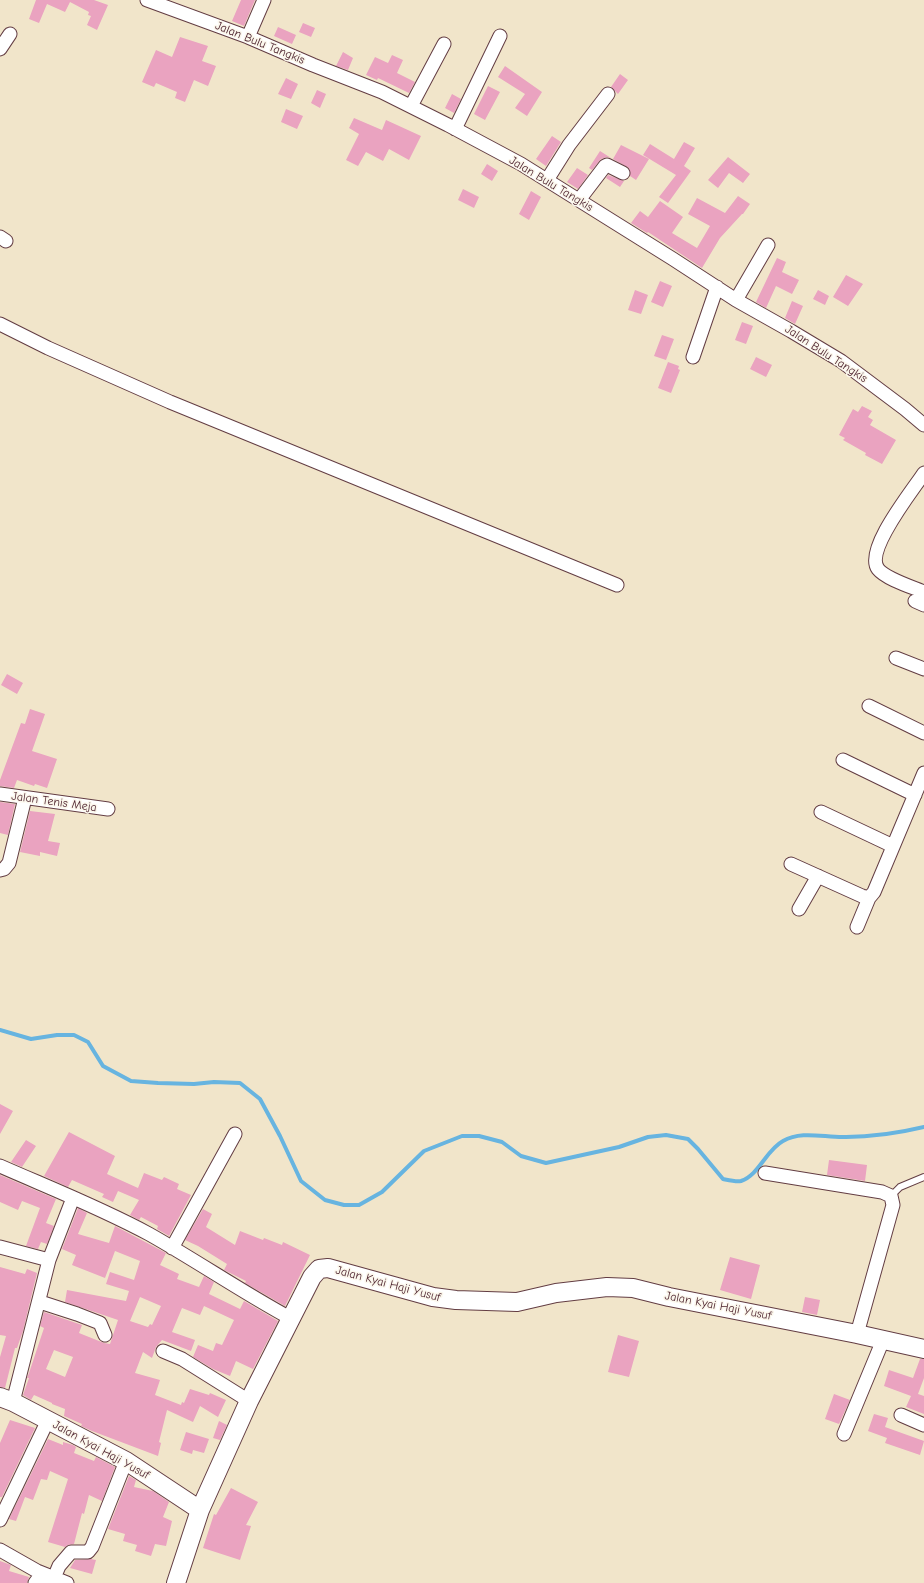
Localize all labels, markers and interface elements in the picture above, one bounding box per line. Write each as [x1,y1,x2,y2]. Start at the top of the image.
street label: Jalan Bulu Tangkis [213,18,307,68]
street label: Jalan Bulu Tangkis [506,153,596,215]
street label: Jalan Bulu Tangkis [782,322,870,386]
street label: Jalan Tenis Meja [10,789,98,815]
street label: Jalan Kyai Haji Yusuf [334,1263,442,1305]
street label: Jalan Kyai Haji Yusuf [664,1289,772,1323]
street label: Jalan Kyai Haji Yusuf [50,1417,152,1483]

